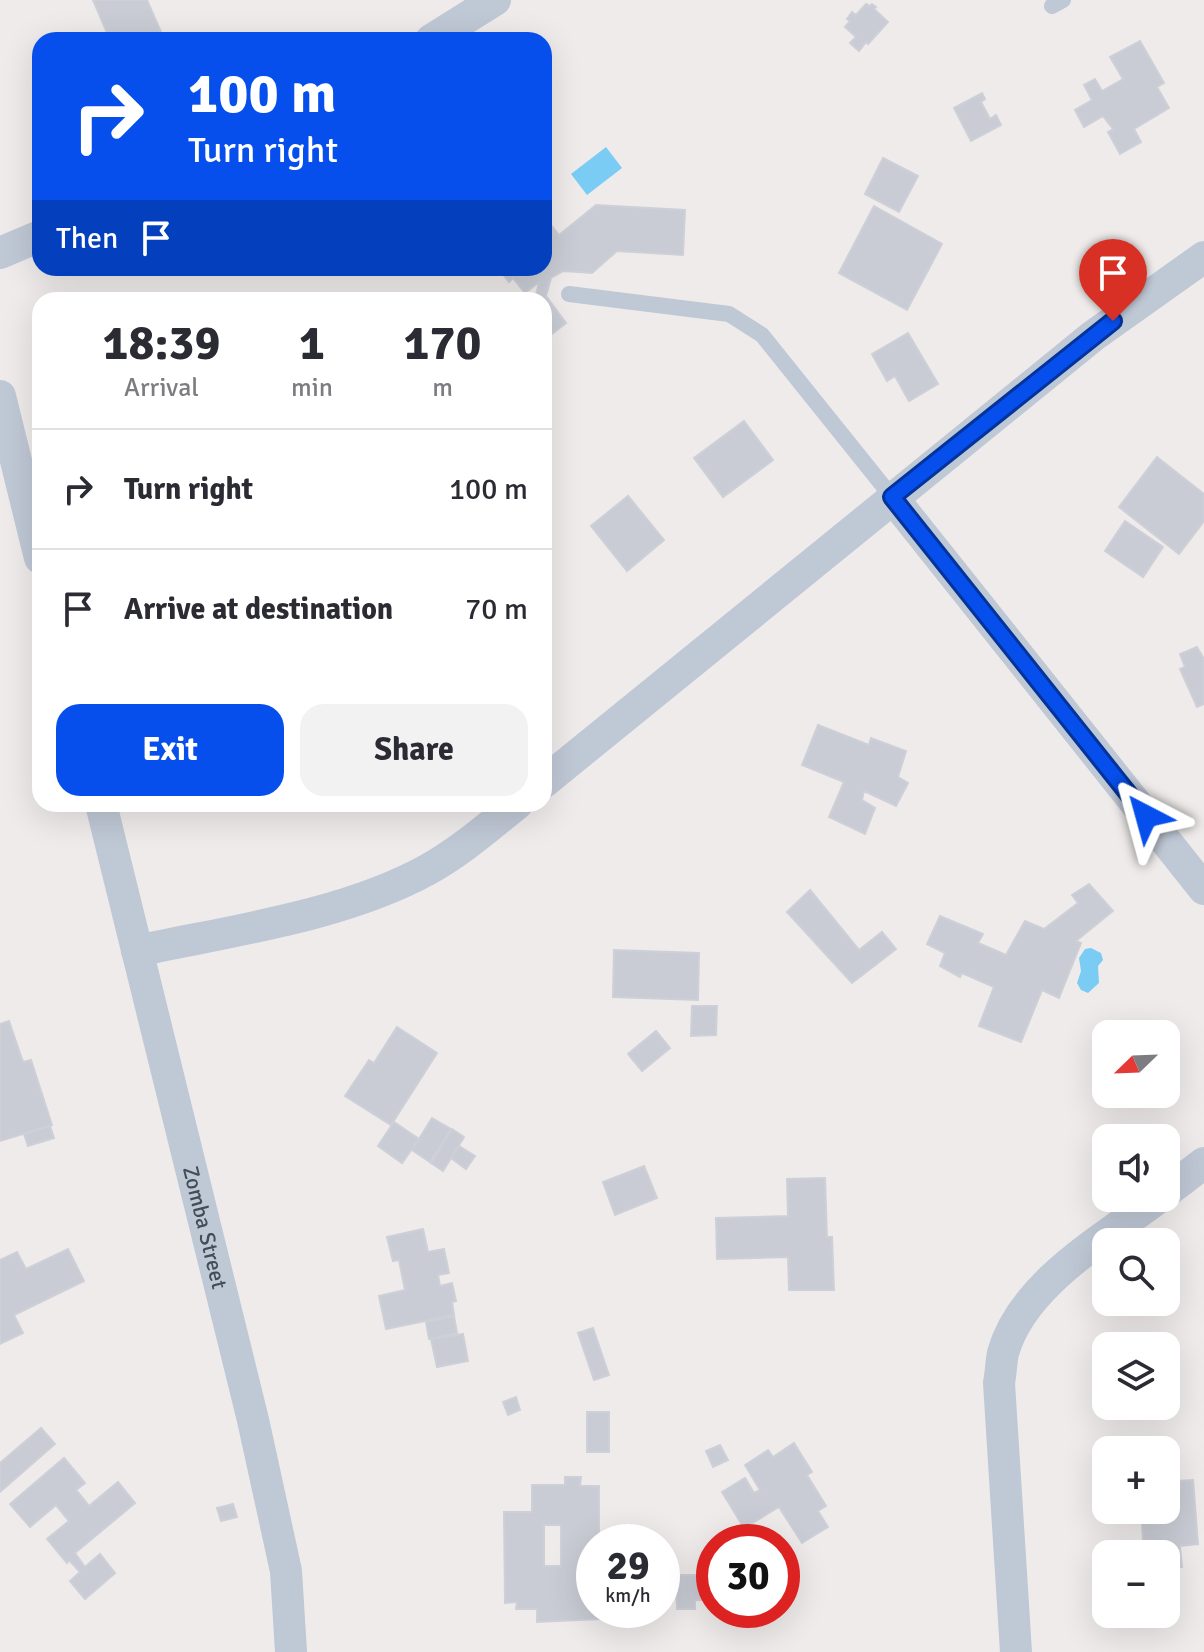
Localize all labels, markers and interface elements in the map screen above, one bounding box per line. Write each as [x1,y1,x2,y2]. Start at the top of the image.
text: 100 m [188,59,336,128]
icon: right [56,64,160,168]
text: Turn right [188,128,338,173]
icon: arrive [134,216,178,260]
text: Then [56,220,118,257]
pin [1079,239,1147,321]
icon: arrive [1091,251,1135,295]
text: 18:39 [103,314,220,373]
text: 1 [299,314,325,373]
text: 170 [404,314,481,373]
text: Arrival [124,372,199,404]
text: min [291,372,333,404]
text: m [432,372,453,404]
icon: right [56,467,100,511]
text: Turn right [124,471,253,508]
text: 100 m [449,471,528,508]
icon: arrive [56,587,100,631]
text: Arrive at destination [124,591,393,628]
text: 70 m [465,591,528,628]
button: Exit [56,704,284,796]
button: Share [300,704,528,796]
position arrow [1104,774,1188,858]
north arrow [1092,1020,1180,1108]
map controls [1092,1020,1180,1628]
button: sound [1092,1124,1180,1212]
street label: Zomba Street [177,1163,233,1292]
button: search [1092,1228,1180,1316]
button: layers [1092,1332,1180,1420]
button: + [1092,1436,1180,1524]
speed limit sign: 30 [696,1524,800,1628]
button: − [1092,1540,1180,1628]
text: 29 [606,1541,650,1591]
text: km/h [605,1583,651,1608]

